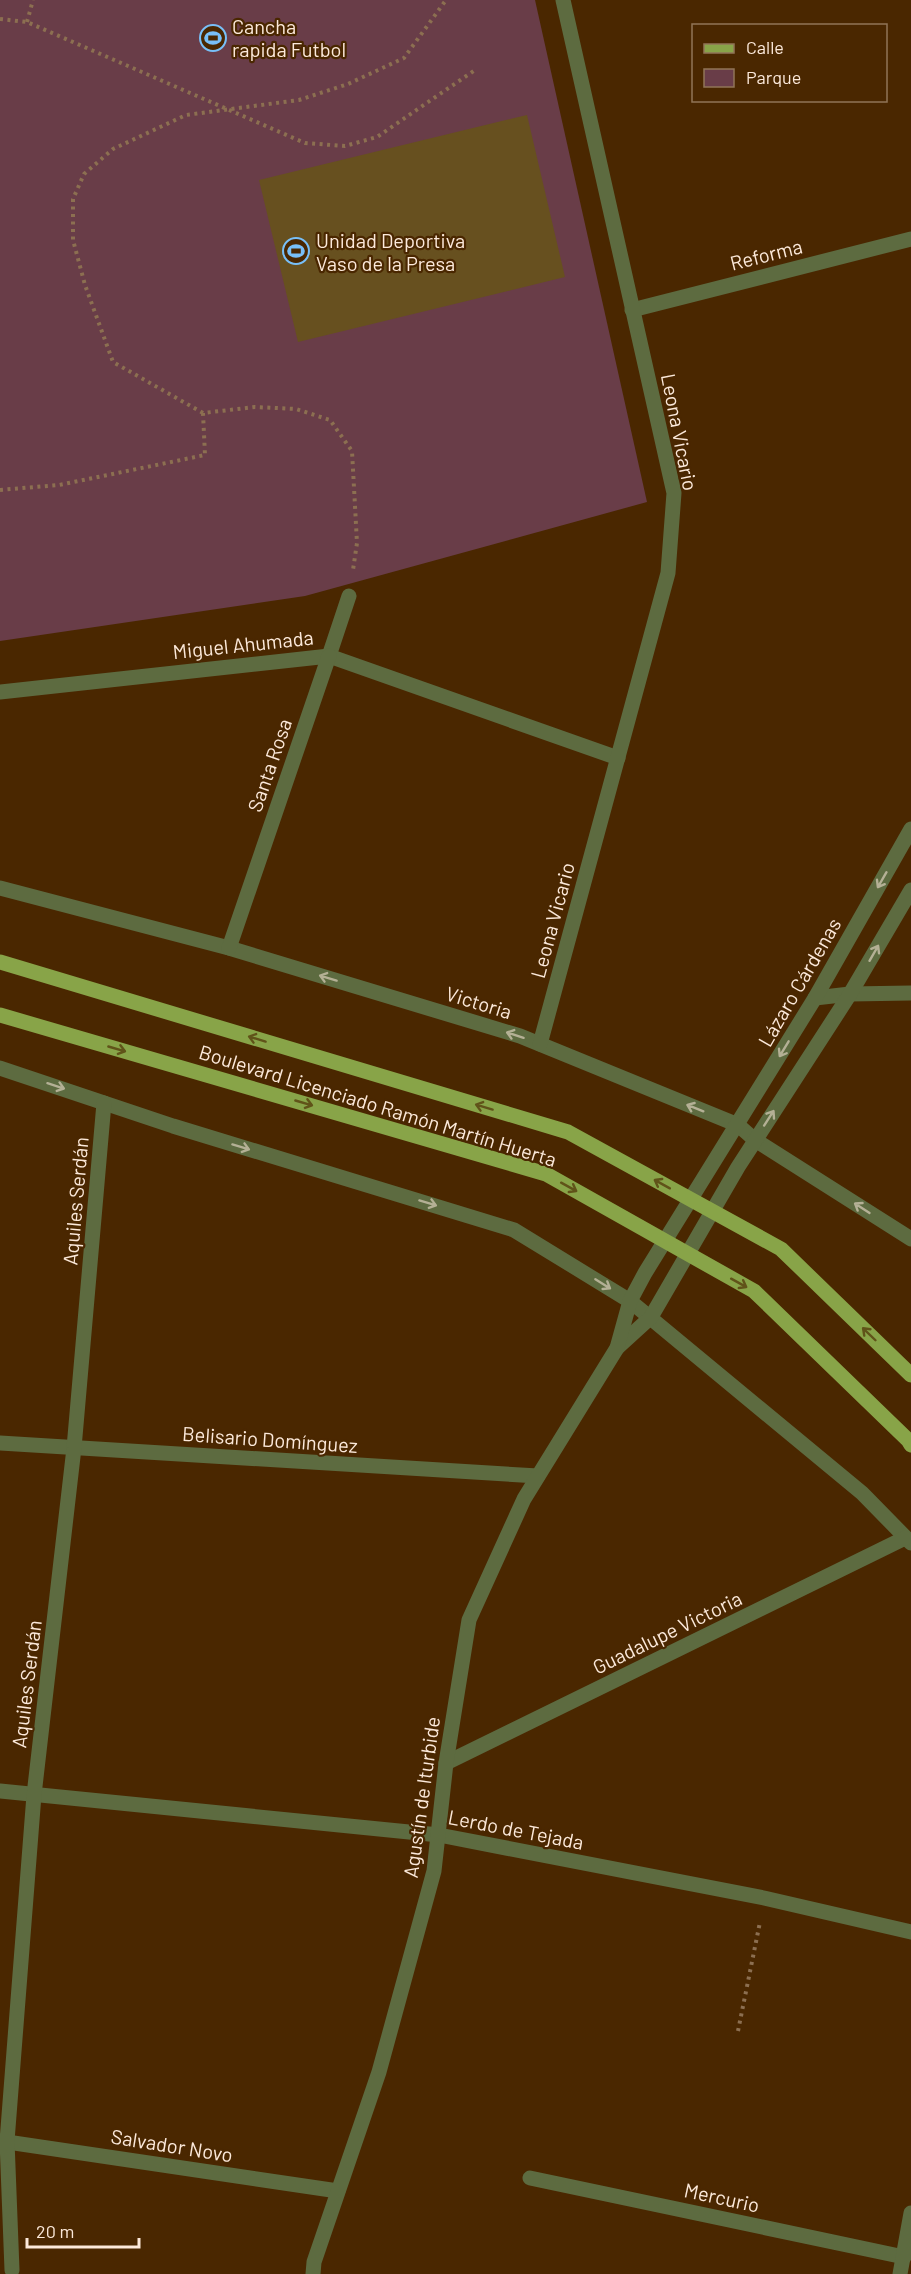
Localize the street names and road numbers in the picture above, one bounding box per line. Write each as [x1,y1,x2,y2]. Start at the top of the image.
street label: Reforma [727,233,805,275]
street label: Leona Vicario [657,371,703,493]
street label: Miguel Ahumada [171,625,315,663]
street label: Santa Rosa [242,715,296,815]
street label: Leona Vicario [525,860,579,980]
street label: Lázaro Cárdenas [753,913,845,1051]
street label: Victoria [443,981,515,1023]
street label: Boulevard Licenciado Ramón Martín Huerta [196,1039,560,1171]
street label: Aquiles Serdán [57,1136,93,1266]
street label: Belisario Domínguez [181,1421,359,1457]
street label: Guadalupe Victoria [588,1585,746,1679]
street label: Aquiles Serdán [6,1619,46,1749]
street label: Agustín de Iturbide [398,1715,444,1879]
street label: Lerdo de Tejada [446,1804,586,1854]
street label: Salvador Novo [109,2124,235,2166]
street label: Mercurio [682,2177,762,2217]

